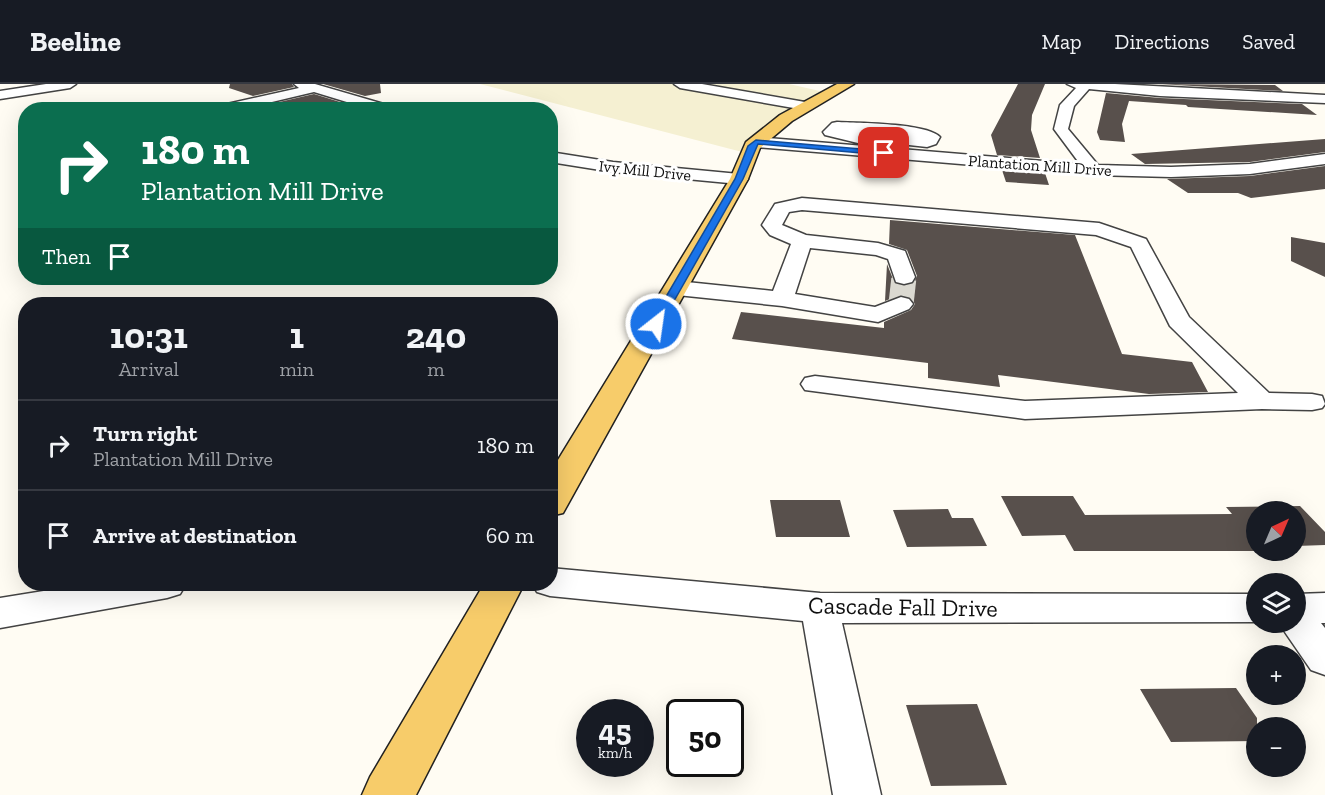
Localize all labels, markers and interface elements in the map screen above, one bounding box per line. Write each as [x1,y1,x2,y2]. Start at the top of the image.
text: Beeline [30,25,121,58]
text: Map [1042,29,1082,54]
text: Directions [1115,29,1209,54]
text: Saved [1242,29,1295,54]
text: 180 m [141,124,249,175]
icon: right [42,126,120,204]
pin [858,127,909,178]
icon: arrive [867,136,900,169]
street label: Plantation Mill Drive [968,151,1112,180]
street label: Ivy Mill Drive [598,156,692,185]
text: Plantation Mill Drive [141,175,384,207]
icon: arrive [103,240,136,273]
text: Then [42,243,91,270]
position arrow [624,292,688,356]
text: 10:31 [110,314,188,357]
text: 1 [289,314,304,357]
text: 240 [406,314,466,357]
text: Arrival [119,357,179,381]
text: min [280,357,314,381]
text: m [427,357,445,381]
text: Turn right [93,420,197,447]
icon: right [42,429,75,462]
text: 180 m [477,432,534,459]
text: Plantation Mill Drive [93,447,273,471]
north arrow [1246,501,1306,561]
map controls [1246,501,1306,777]
icon: arrive [42,519,75,552]
text: Arrive at destination [93,522,296,549]
text: 60 m [486,522,534,549]
button: layers [1246,573,1306,633]
street label: Cascade Fall Drive [808,590,998,623]
button: + [1246,645,1306,705]
speed limit sign: 50 [666,699,744,777]
text: 45 [599,713,631,749]
button: − [1246,717,1306,777]
text: km/h [598,744,632,762]

